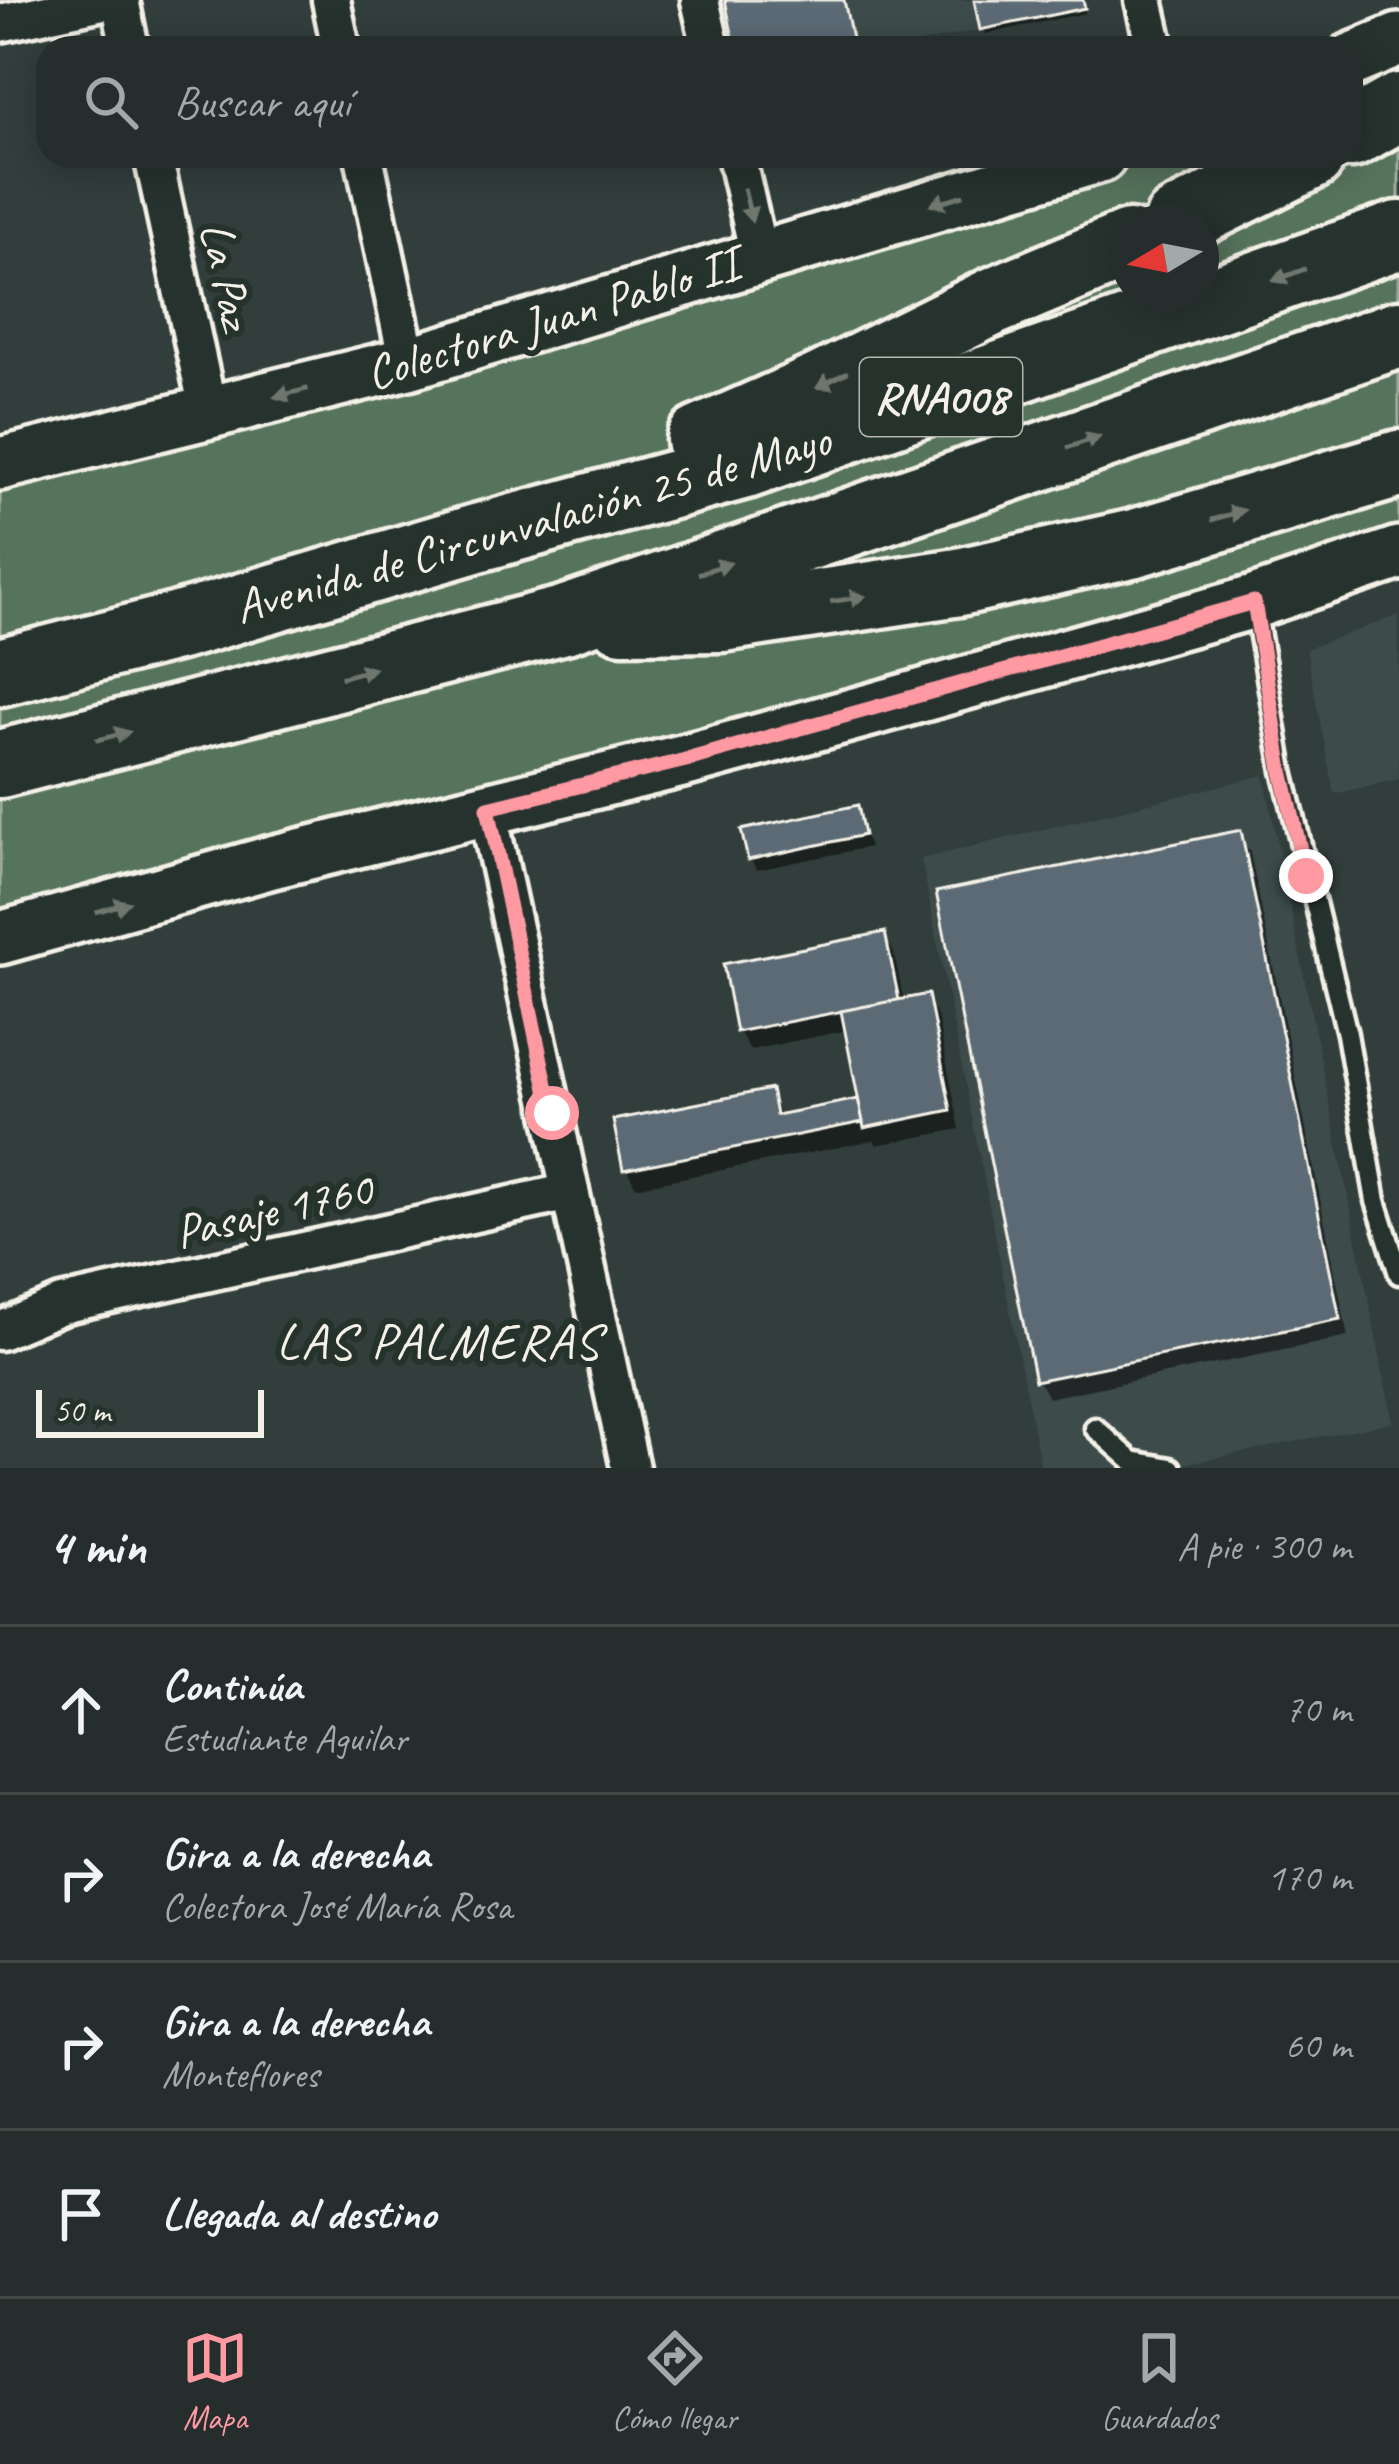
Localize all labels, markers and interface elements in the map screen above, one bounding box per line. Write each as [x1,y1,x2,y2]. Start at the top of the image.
search box [36,36,1363,168]
icon: search [78,69,144,135]
text: Buscar aquí [174,74,350,131]
one-way arrow [739,187,758,225]
one-way arrow [928,192,965,210]
north arrow [1111,204,1219,312]
street label: La Paz [187,217,269,339]
street label: Colectora Juan Pablo II [359,230,755,403]
one-way arrow [1271,267,1307,285]
road number: RNA008 [860,358,1022,436]
one-way arrow [815,370,849,390]
one-way arrow [272,384,309,403]
street label: Avenida de Circunvalación 25 de Mayo [228,409,839,637]
one-way arrow [1066,432,1102,450]
one-way arrow [1210,505,1247,523]
one-way arrow [697,558,733,576]
one-way arrow [830,589,867,608]
one-way arrow [340,663,377,682]
one-way arrow [95,726,132,745]
route end [1279,849,1333,903]
one-way arrow [94,896,131,915]
route start [525,1086,579,1140]
street label: Pasaje 1760 [169,1157,381,1262]
district label: LAS PALMERAS [276,1309,608,1373]
scale bar [36,1384,264,1437]
text: 50 m [54,1390,110,1432]
text: 4 min [48,1514,146,1578]
text: A pie · 300 m [1177,1522,1351,1571]
text: Continúa [162,1657,302,1714]
icon: ahead [48,1677,114,1743]
text: 70 m [1285,1685,1351,1734]
text: Estudiante Aguilar [162,1714,407,1763]
text: Gira a la derecha [162,1825,429,1882]
icon: right [48,1845,114,1911]
text: 170 m [1267,1853,1351,1902]
text: Colectora José María Rosa [162,1882,512,1931]
text: Gira a la derecha [162,1993,429,2050]
icon: right [48,2013,114,2079]
text: 60 m [1285,2021,1351,2070]
text: Monteflores [162,2050,319,2099]
icon: arrive [48,2181,114,2247]
text: Llegada al destino [162,2185,436,2242]
tab: Mapa [182,2325,248,2439]
tab: Cómo llegar [612,2325,737,2439]
tab: Guardados [1101,2325,1217,2439]

